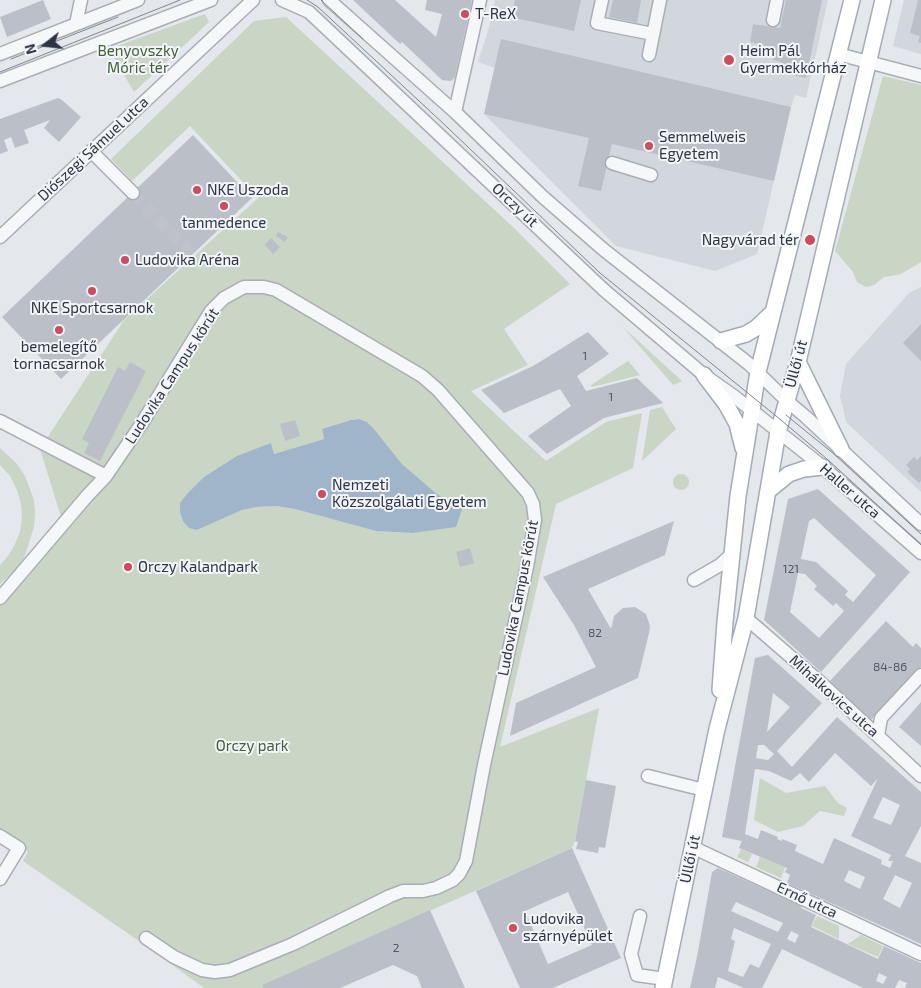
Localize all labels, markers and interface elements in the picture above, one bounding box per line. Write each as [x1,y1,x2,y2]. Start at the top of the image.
place label: T-ReX [475,5,516,23]
marker: T-ReX [459,8,471,20]
north arrow [20,20,70,70]
text: N [21,42,40,56]
park label: Benyovszky Móric tér [97,42,179,77]
place label: Heim Pál Gyermekkórház [740,42,847,77]
marker: Heim Pál Gyermekkórház [722,53,736,67]
street label: Diószegi Sámuel utca [34,93,152,205]
place label: Semmelweis Egyetem [659,128,746,163]
marker: Semmelweis Egyetem [643,140,655,152]
street label: Orczy út [488,179,542,231]
place label: NKE Uszoda [207,181,289,199]
marker: NKE Uszoda [191,184,203,196]
marker: tanmedence [218,200,230,212]
place label: tanmedence [182,214,266,232]
place label: Nagyvárad tér [702,231,799,249]
marker: Nagyvárad tér [803,233,817,247]
place label: Ludovika Aréna [135,251,239,269]
marker: Ludovika Aréna [119,254,131,266]
marker: NKE Sportcsarnok [86,285,98,297]
place label: NKE Sportcsarnok [31,299,153,317]
street label: Ludovika Campus körút [121,305,223,447]
marker: bemelegítő tornacsarnok [53,324,65,336]
place label: bemelegítő tornacsarnok [13,338,105,373]
street label: Üllői út [781,338,811,390]
house number: 1 [583,349,587,363]
house number: 1 [609,390,613,404]
street label: Haller utca [816,460,884,522]
place label: Nemzeti Közszolgálati Egyetem [332,476,487,511]
marker: Nemzeti Közszolgálati Egyetem [316,488,328,500]
street label: Ludovika Campus körút [494,518,542,678]
place label: Orczy Kalandpark [138,558,258,576]
marker: Orczy Kalandpark [122,561,134,573]
house number: 121 [783,562,799,576]
house number: 82 [588,626,602,640]
street label: Mihálkovics utca [786,651,882,741]
house number: 84-86 [873,660,907,674]
park label: Orczy park [216,737,288,755]
street label: Üllői út [676,833,704,885]
street label: Ernő utca [774,878,840,922]
place label: Ludovika szárnyépület [523,910,613,945]
marker: Ludovika szárnyépület [507,922,519,934]
house number: 2 [393,941,399,955]

